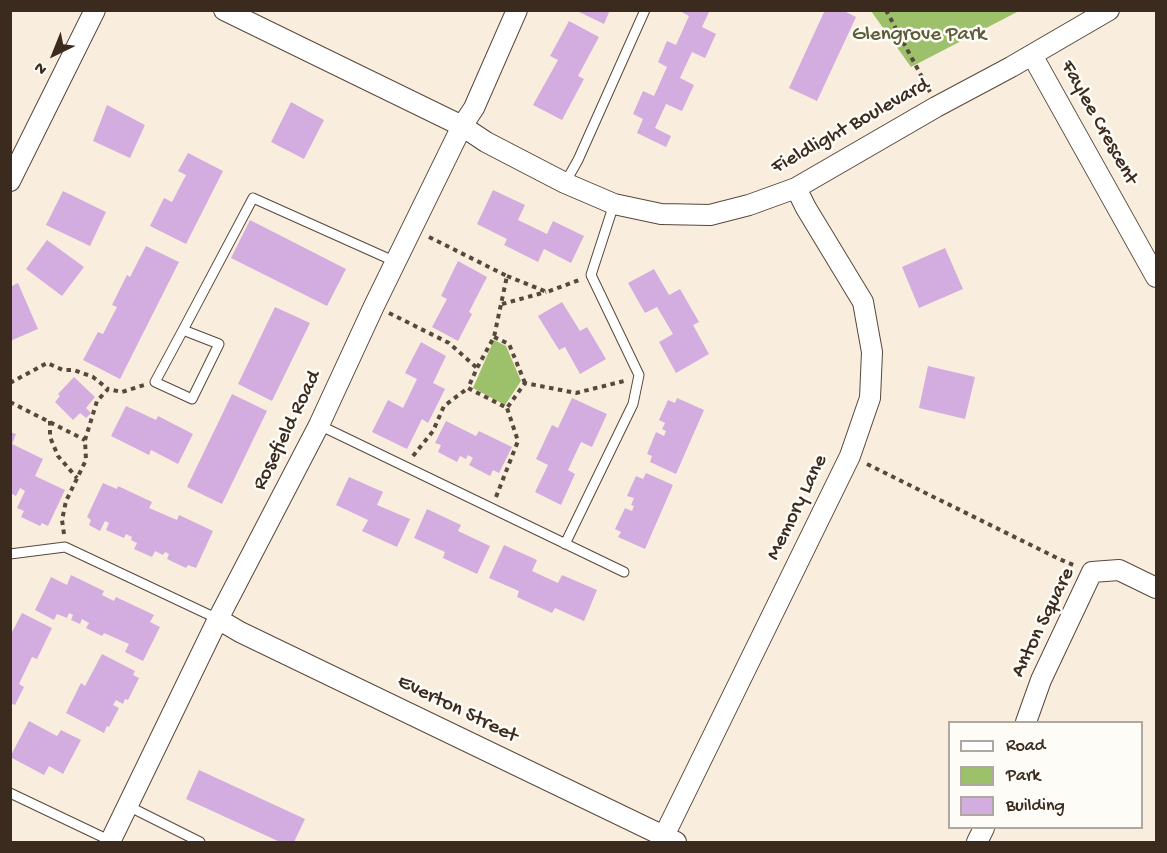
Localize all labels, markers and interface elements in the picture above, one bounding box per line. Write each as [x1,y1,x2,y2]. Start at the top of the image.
park label: Glengrove Park [852,23,986,49]
north arrow [24,24,84,84]
text: N [31,57,52,78]
street label: Faylee Crescent [1054,57,1142,189]
street label: Fieldlight Boulevard [768,73,934,181]
street label: Rosefield Road [248,367,328,495]
street label: Memory Lane [762,451,834,565]
street label: Anton Square [1007,564,1081,682]
street label: Everton Street [393,670,521,750]
legend [948,721,1143,829]
text: Road [1006,736,1045,757]
text: Park [1006,766,1040,787]
text: Building [1006,796,1065,817]

